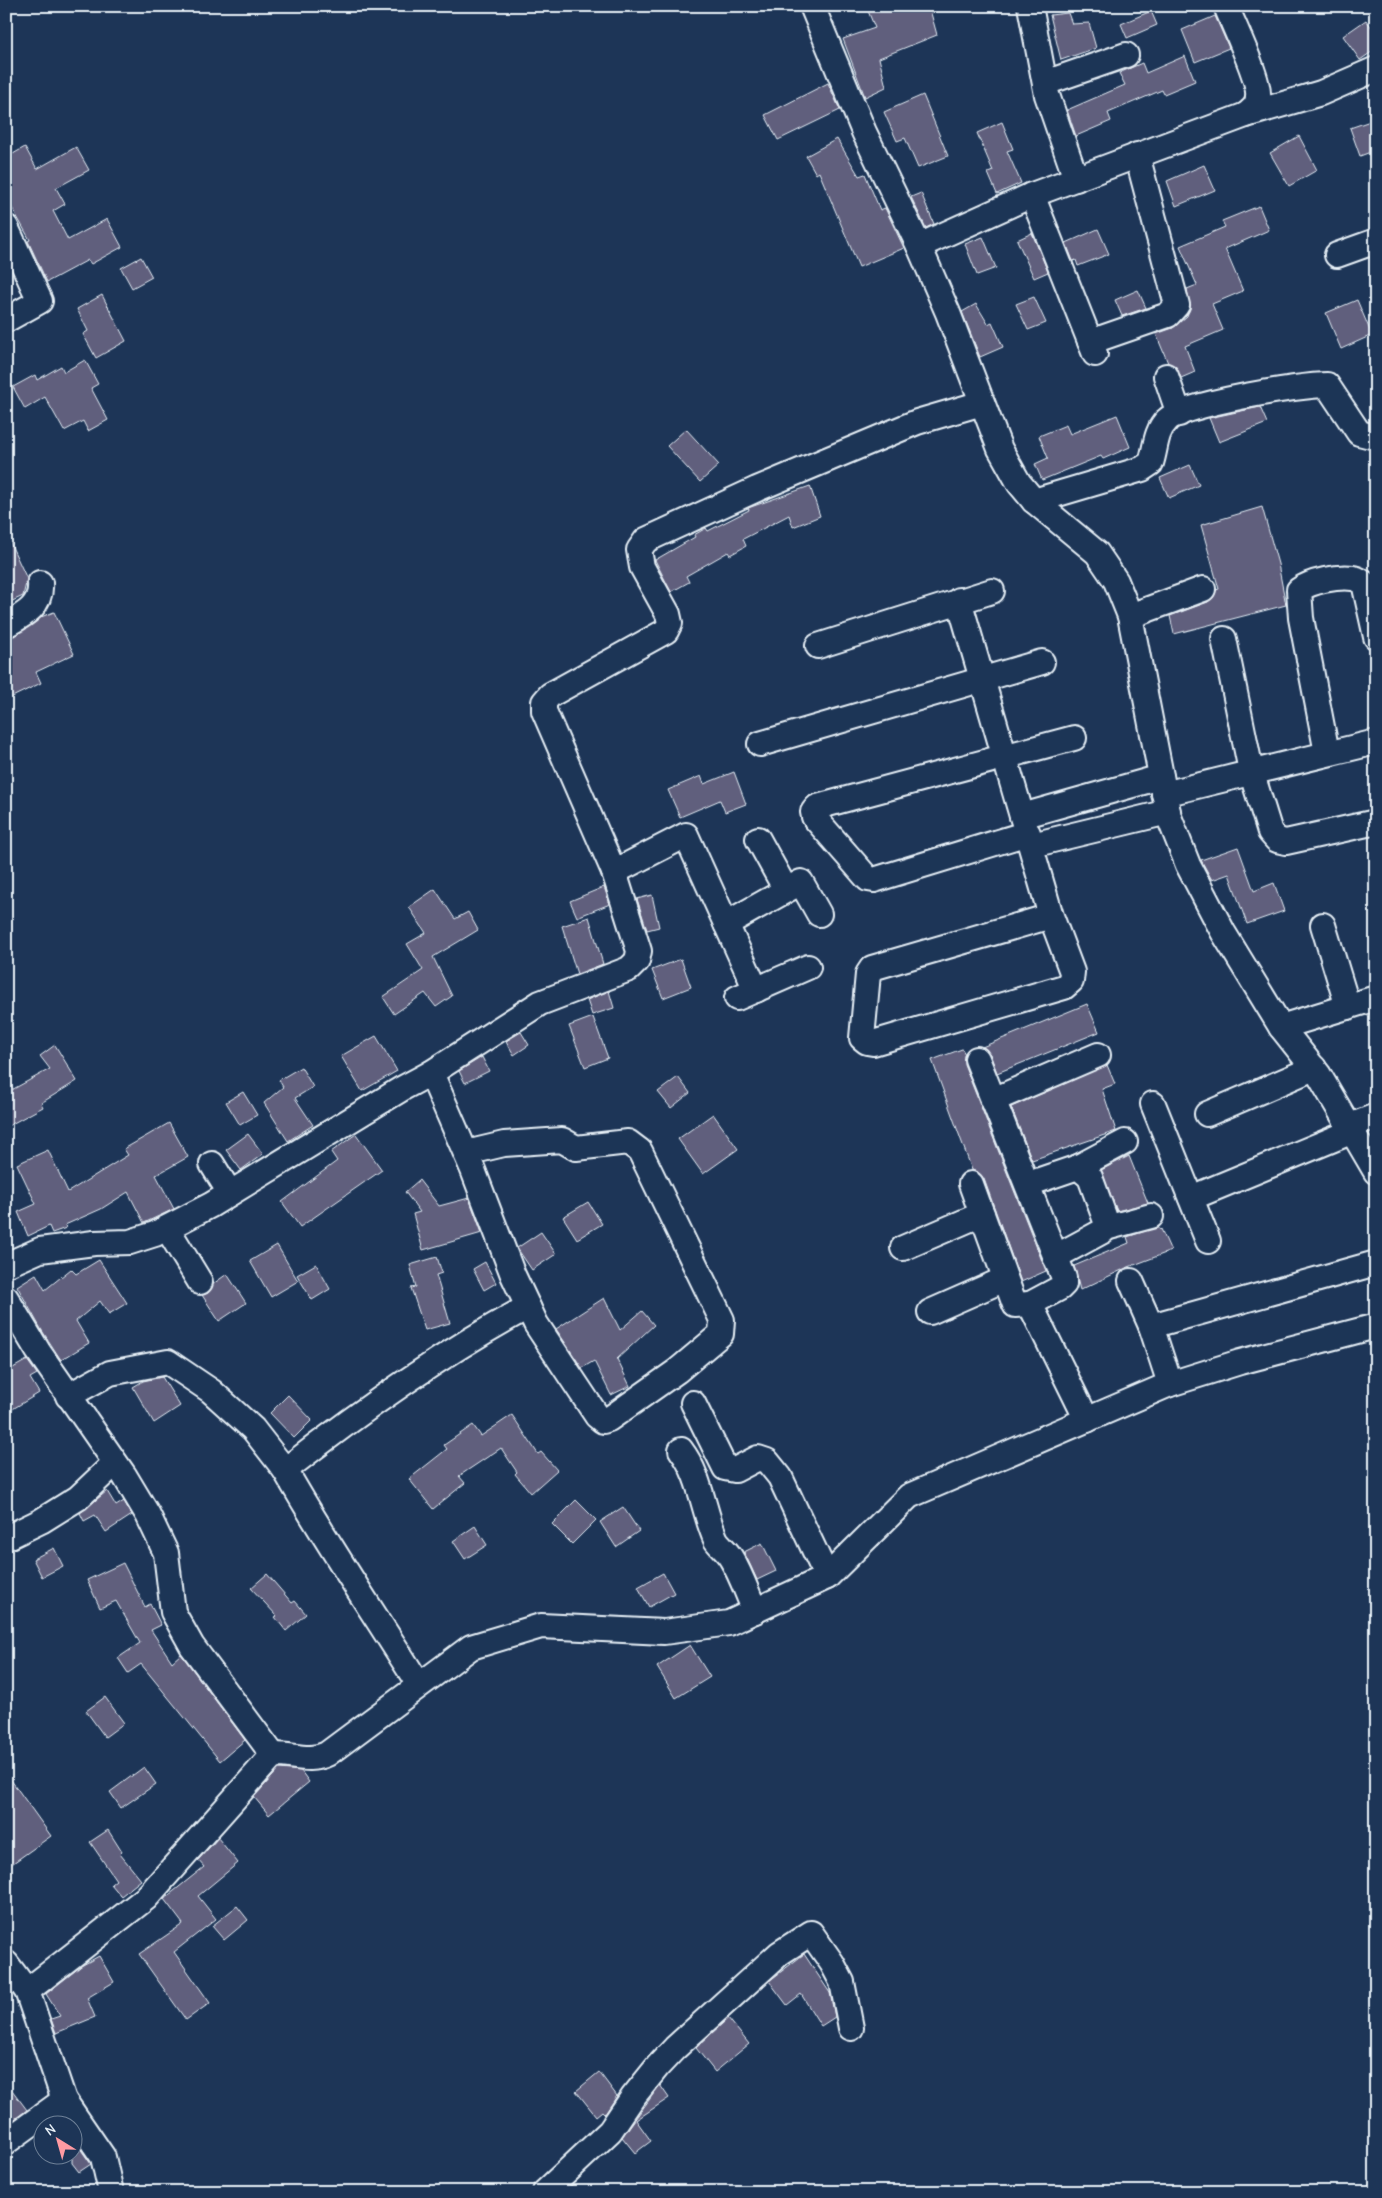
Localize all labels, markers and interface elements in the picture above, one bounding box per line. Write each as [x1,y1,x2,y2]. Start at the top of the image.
north arrow [32,2116,82,2166]
text: N [42,2120,59,2140]

